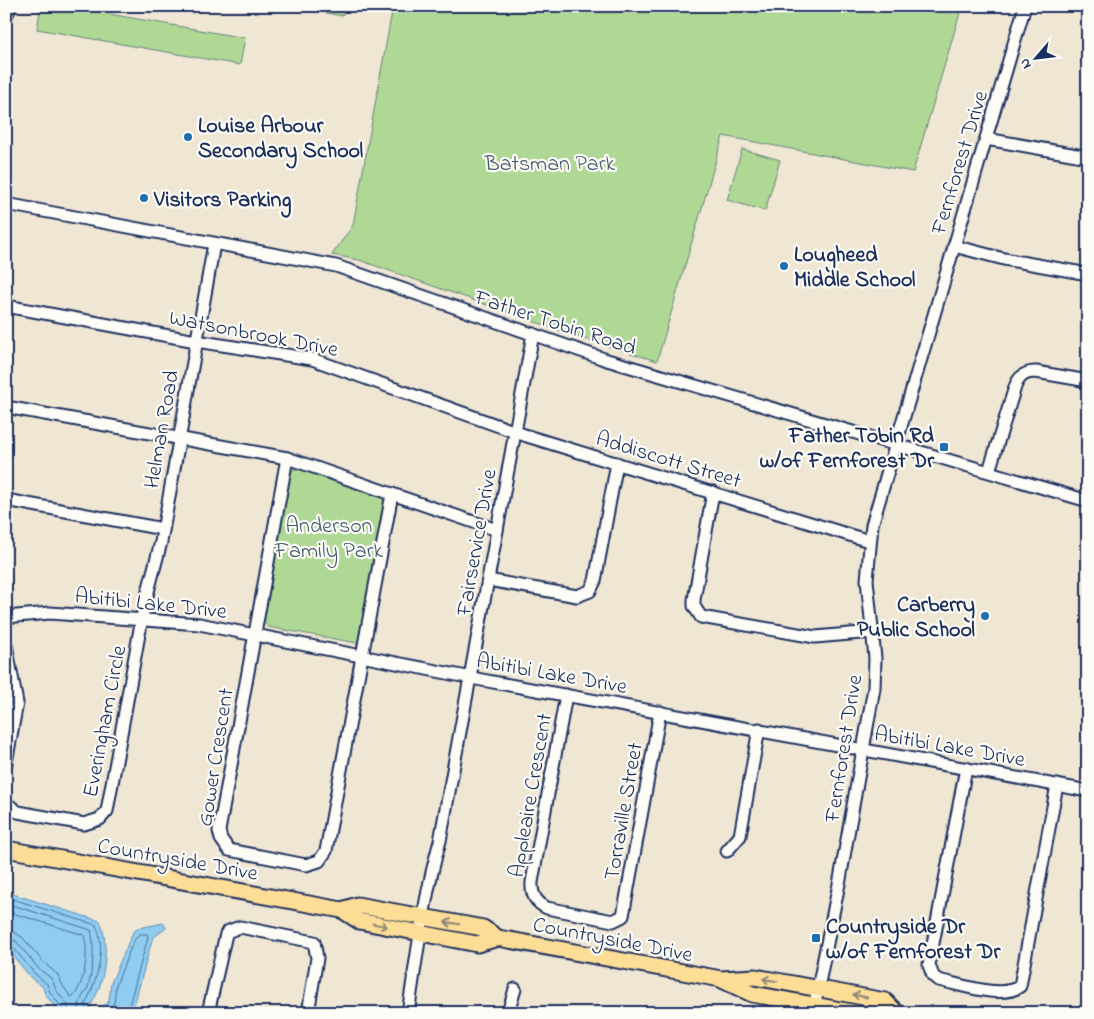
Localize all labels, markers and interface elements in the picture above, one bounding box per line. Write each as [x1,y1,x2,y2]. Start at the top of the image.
north arrow [1012,32,1062,82]
text: N [1014,54,1037,73]
street label: Fernforest Drive [924,87,998,240]
place label: Louise Arbour Secondary School [198,111,363,169]
marker: Louise Arbour Secondary School [182,131,194,143]
park label: Batsman Park [484,149,616,181]
place label: Visitors Parking [153,185,291,218]
marker: Visitors Parking [138,192,150,204]
place label: Lougheed Middle School [794,240,916,297]
marker: Lougheed Middle School [778,260,790,272]
street label: Father Tobin Road [469,282,640,365]
street label: Watsonbrook Drive [166,303,341,367]
street label: Helman Road [137,368,189,491]
place label: Father Tobin Rd w/of Fernforest Dr [760,421,935,478]
street label: Addiscott Street [592,424,745,498]
marker: Father Tobin Rd w/of Fernforest Dr [938,441,950,453]
street label: Fairservice Drive [449,467,507,619]
park label: Anderson Family Park [274,511,384,569]
street label: Abitibi Lake Drive [73,581,228,629]
place label: Carberry Public School [857,590,975,647]
marker: Carberry Public School [979,610,991,622]
street label: Everingham Circle [76,643,137,800]
street label: Abitibi Lake Drive [474,646,629,704]
street label: Fernforest Drive [817,672,872,825]
street label: Gower Crescent [190,685,244,829]
street label: Appleaire Crescent [502,710,562,880]
street label: Abitibi Lake Drive [872,719,1027,777]
street label: Torraville Street [597,740,653,883]
street label: Countryside Drive [95,831,260,892]
street label: Countryside Drive [530,910,695,973]
place label: Countryside Dr w/of Fernforest Dr [826,912,1001,969]
one-way arrow [445,917,461,927]
one-way arrow [371,921,387,930]
marker: Countryside Dr w/of Fernforest Dr [810,932,822,944]
one-way arrow [762,974,778,984]
one-way arrow [852,991,868,1001]

